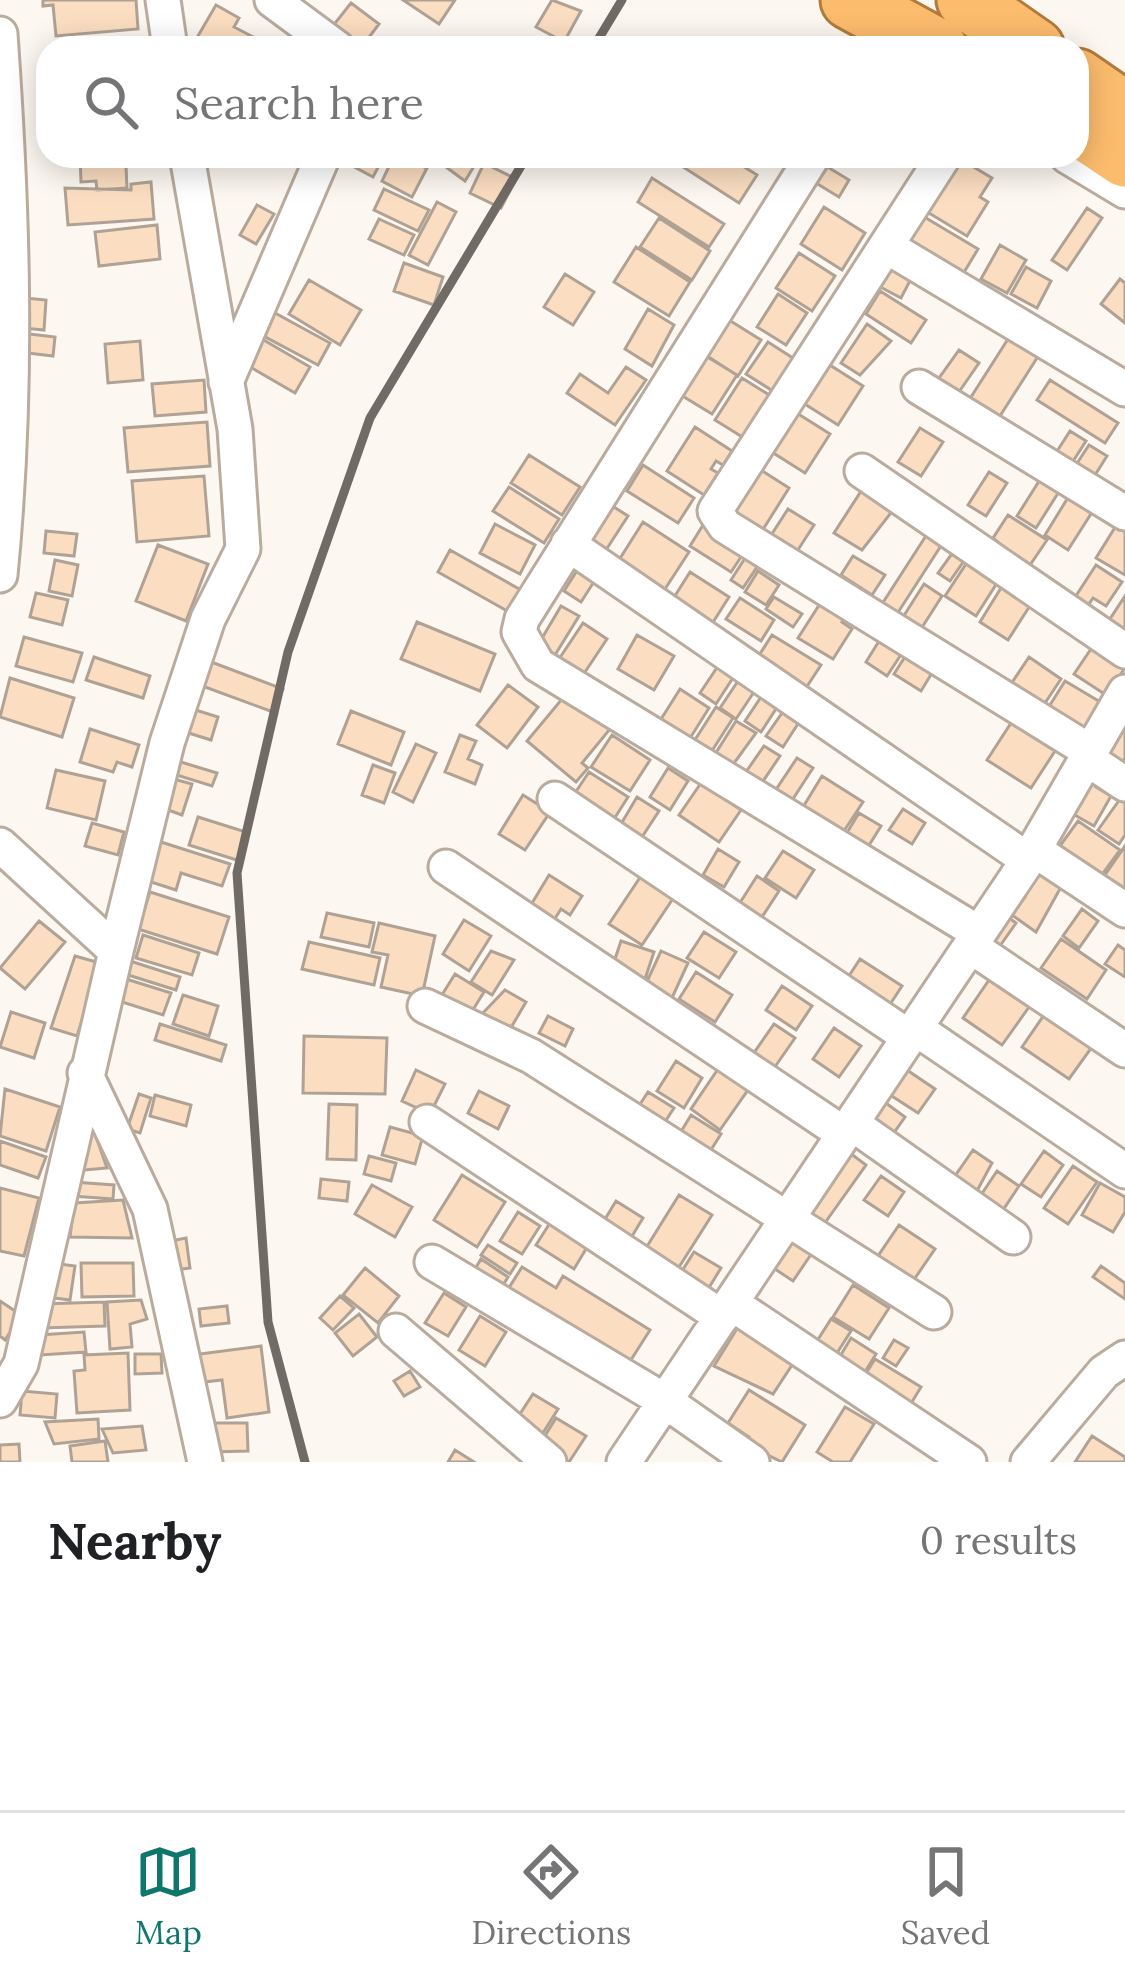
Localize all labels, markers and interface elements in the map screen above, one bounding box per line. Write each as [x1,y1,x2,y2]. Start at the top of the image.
search box [36,36,1089,168]
icon: search [78,69,144,135]
text: Search here [174,74,424,131]
text: Nearby [48,1508,221,1573]
text: 0 results [920,1515,1077,1565]
tab: Map [135,1839,202,1953]
tab: Directions [472,1839,631,1953]
tab: Saved [901,1839,990,1953]

